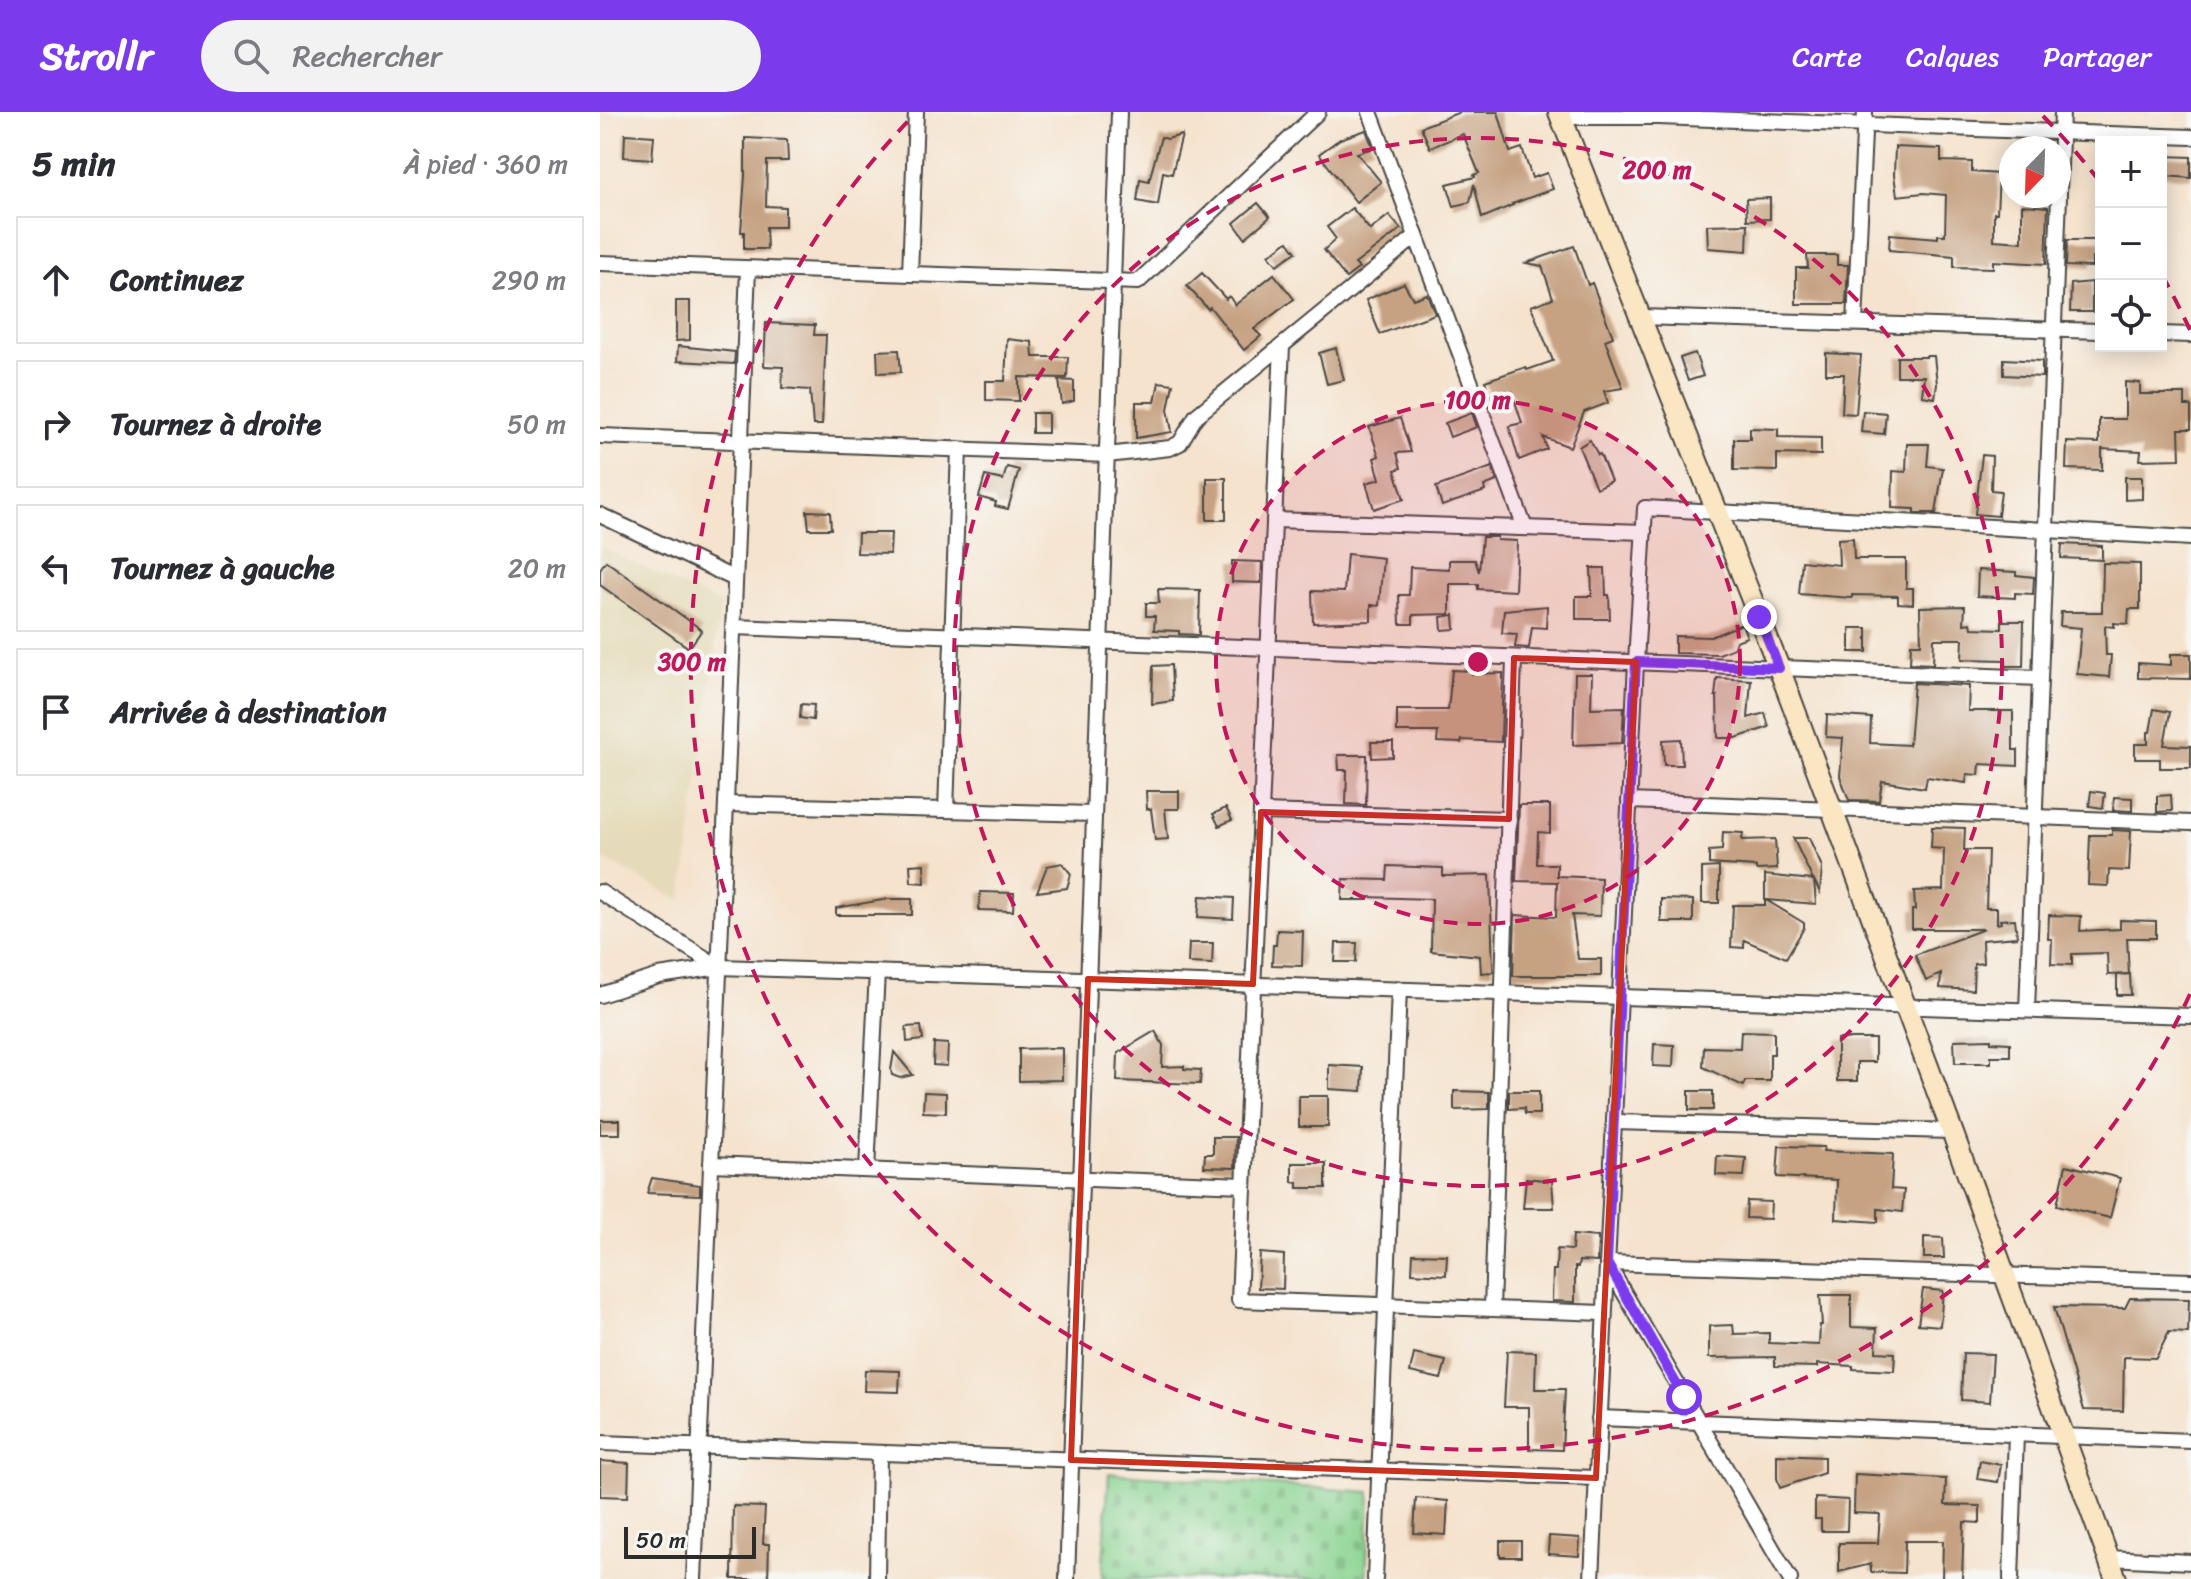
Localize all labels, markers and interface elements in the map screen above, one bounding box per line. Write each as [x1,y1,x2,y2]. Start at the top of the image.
search box [201,20,761,92]
text: Strollr [40,23,153,90]
text: Rechercher [293,29,442,83]
text: Carte [1792,32,1862,81]
text: Calques [1906,32,1999,81]
text: Partager [2043,32,2151,81]
icon: search [229,34,273,78]
text: 5 min [32,134,115,194]
north arrow [1999,136,2071,208]
map controls [2095,136,2167,352]
button: + [2095,136,2167,208]
text: À pied · 360 m [404,141,568,187]
text: 200 m [1622,149,1692,191]
button: − [2095,208,2167,280]
text: Continuez [110,253,244,307]
text: 290 m [492,257,566,303]
icon: ahead [34,258,78,302]
button: locate [2095,280,2167,352]
text: 100 m [1445,379,1511,421]
text: Tournez à droite [110,397,321,451]
text: 50 m [507,401,566,447]
icon: right [34,402,78,446]
text: Tournez à gauche [110,541,335,595]
text: 20 m [508,545,566,591]
icon: left [34,546,78,590]
route end [1741,599,1777,635]
text: 300 m [657,641,727,683]
centre of rings [1464,648,1492,676]
text: Arrivée à destination [110,685,387,739]
icon: arrive [34,690,78,734]
route start [1666,1379,1702,1415]
text: 50 m [636,1521,686,1560]
scale bar [624,1523,756,1559]

